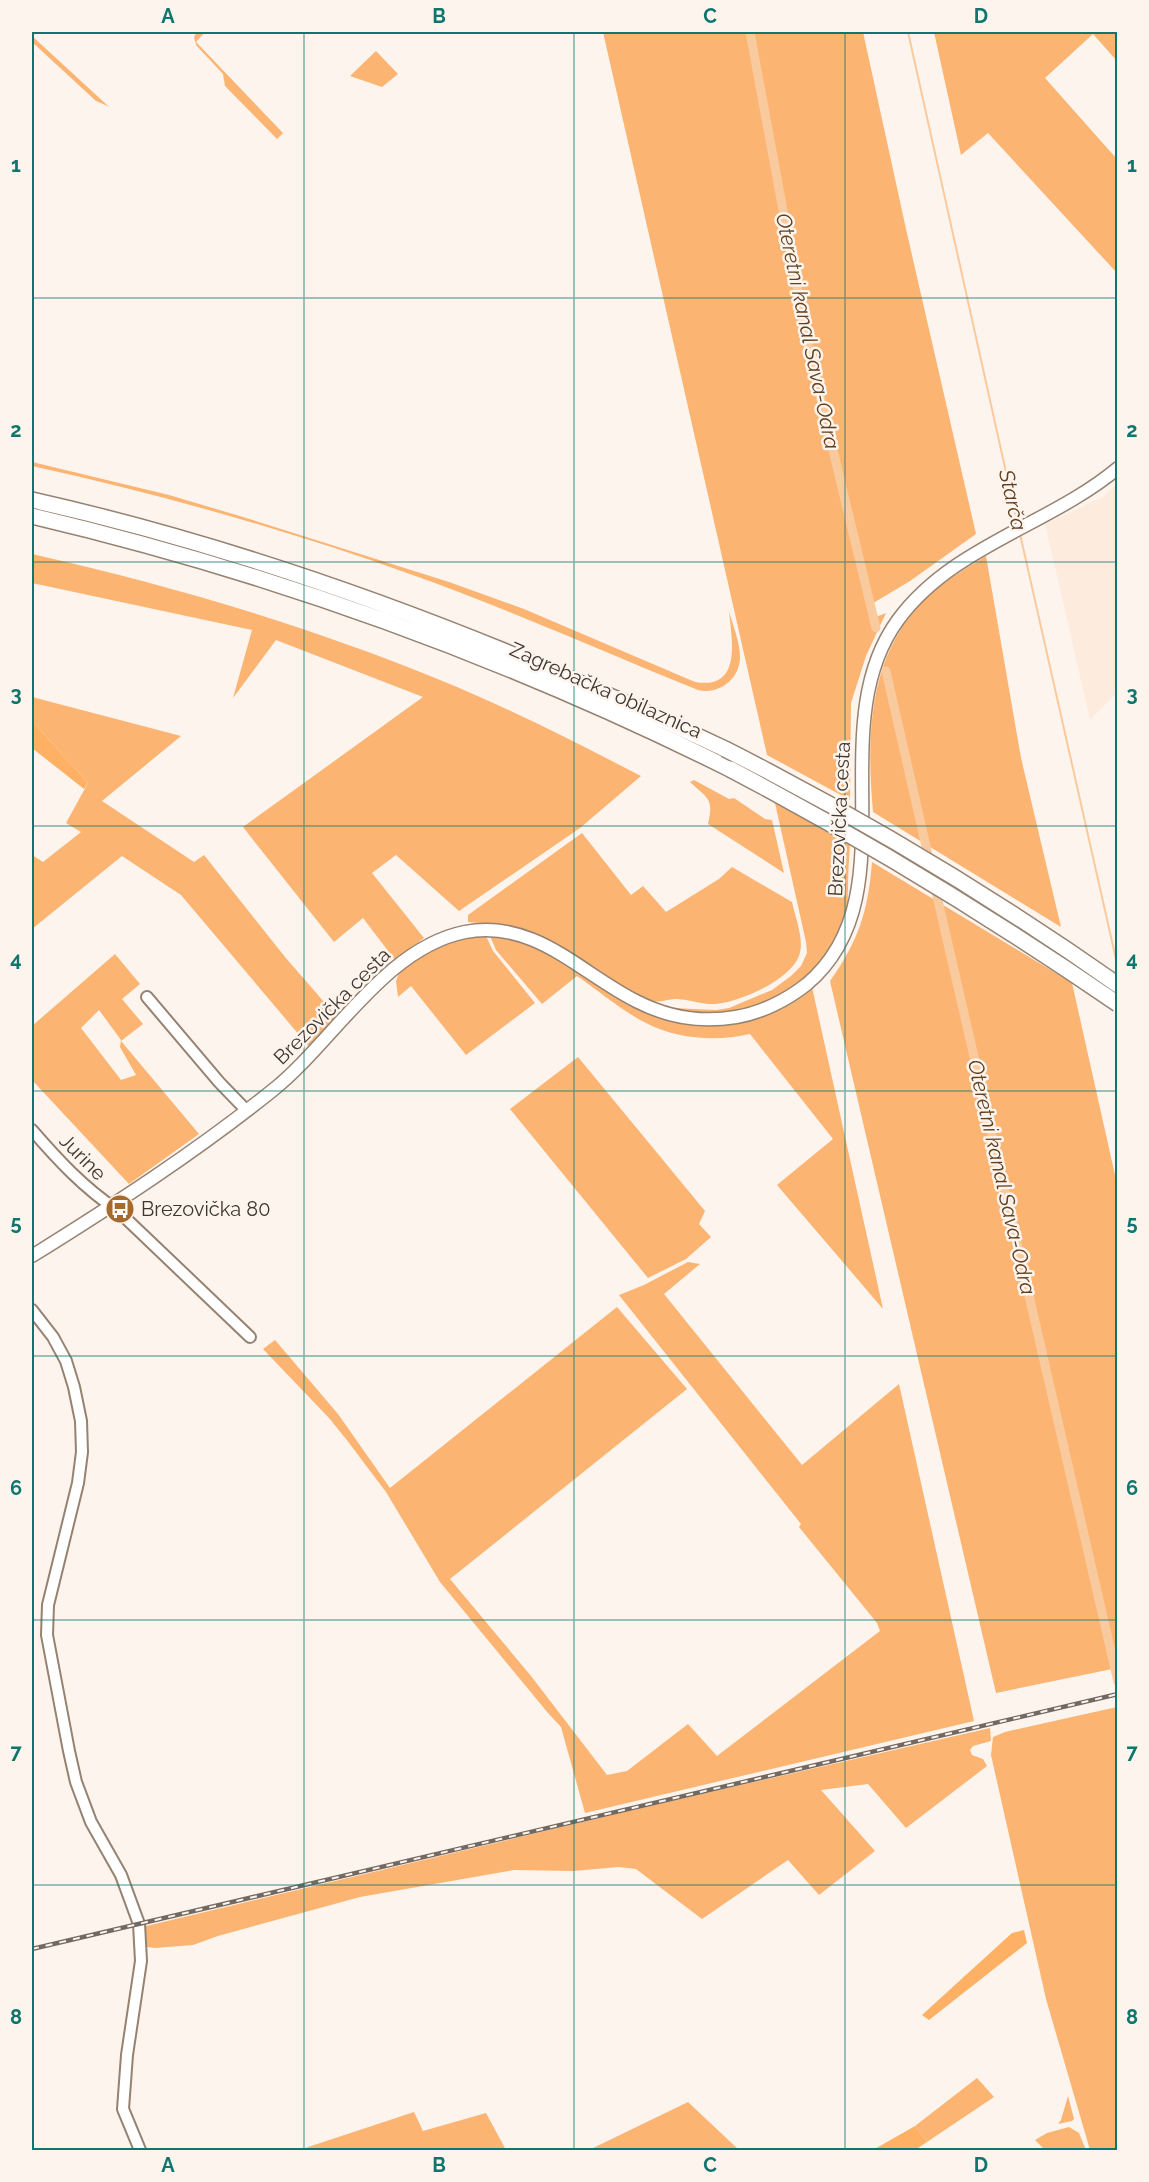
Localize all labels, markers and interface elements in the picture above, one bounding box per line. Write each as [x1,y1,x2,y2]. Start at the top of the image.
text: A [161,4,175,28]
text: B [432,4,446,28]
text: C [703,4,717,28]
text: D [974,4,988,28]
text: 1 [11,153,21,177]
text: 1 [1127,153,1137,177]
water label: Oteretni kanal Sava-Odra [771,211,845,451]
text: 2 [10,418,22,442]
text: 2 [1126,418,1138,442]
water label: Starča [994,466,1032,533]
street label: Zagrebačka obilaznica [506,637,706,743]
text: 3 [10,682,22,706]
text: 3 [1126,682,1138,706]
street label: Brezovička cesta [823,741,855,897]
street label: Brezovička cesta [269,943,395,1069]
text: 4 [10,947,22,971]
text: 4 [1126,947,1138,971]
water label: Oteretni kanal Sava-Odra [963,1057,1041,1297]
street label: Jurine [55,1129,112,1186]
bus stop icon: Brezovička 80 [104,1193,136,1225]
place label: Brezovička 80 [141,1197,270,1221]
text: 5 [10,1211,22,1235]
text: 5 [1126,1211,1138,1235]
text: 6 [10,1476,22,1500]
text: 6 [1126,1476,1138,1500]
text: 7 [10,1740,22,1764]
text: 7 [1126,1740,1138,1764]
text: 8 [10,2005,22,2029]
text: 8 [1126,2005,1138,2029]
text: A [161,2153,175,2177]
text: B [432,2153,446,2177]
text: C [703,2153,717,2177]
text: D [974,2153,988,2177]

